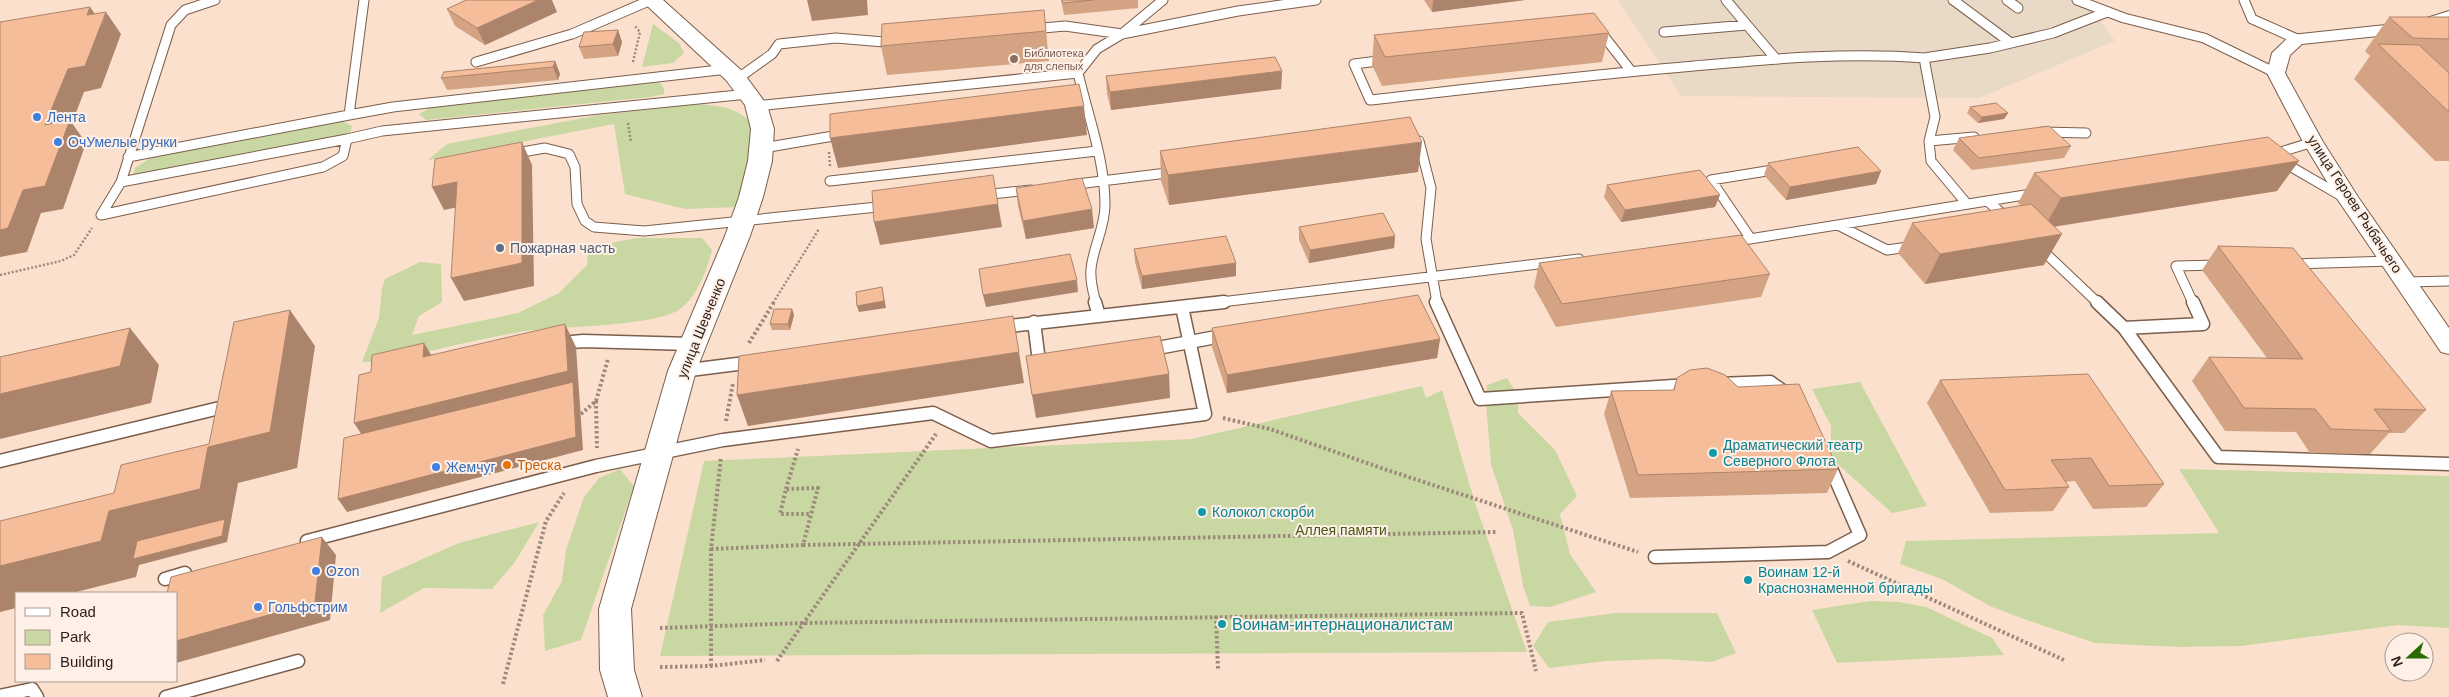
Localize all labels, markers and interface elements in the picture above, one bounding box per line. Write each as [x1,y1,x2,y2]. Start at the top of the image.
place label: Библиотека для слепых [1024,47,1085,72]
marker: Библиотека для слепых [1008,53,1020,65]
place label: Лента [47,109,86,125]
marker: Лента [31,111,43,123]
street label: улица Героев Рыбачьего [2304,132,2406,276]
place label: ОчУмелые ручки [68,134,177,150]
marker: ОчУмелые ручки [52,136,64,148]
place label: Пожарная часть [510,240,615,256]
marker: Пожарная часть [494,242,506,254]
street label: улица Шевченко [674,275,728,380]
place label: Драматический театр Северного Флота [1723,437,1863,469]
marker: Драматический театр Северного Флота [1707,447,1719,459]
place label: Треска [517,457,562,473]
place label: Жемчуг [446,459,496,475]
marker: Треска [501,459,513,471]
marker: Жемчуг [430,461,442,473]
place label: Колокол скорби [1212,504,1314,520]
marker: Колокол скорби [1196,506,1208,518]
park label: Аллея памяти [1295,522,1387,538]
place label: Ozon [326,563,359,579]
place label: Воинам 12-й Краснознаменной бригады [1758,564,1933,596]
marker: Ozon [310,565,322,577]
marker: Воинам 12-й Краснознаменной бригады [1742,574,1754,586]
legend [15,592,178,682]
place label: Гольфстрим [268,599,348,615]
marker: Гольфстрим [252,601,264,613]
text: Road [60,603,96,620]
place label: Воинам-интернационалистам [1232,616,1453,633]
marker: Воинам-интернационалистам [1216,618,1228,630]
text: Park [60,628,91,645]
north arrow [2384,632,2434,682]
text: Building [60,653,113,670]
text: N [2388,654,2406,669]

